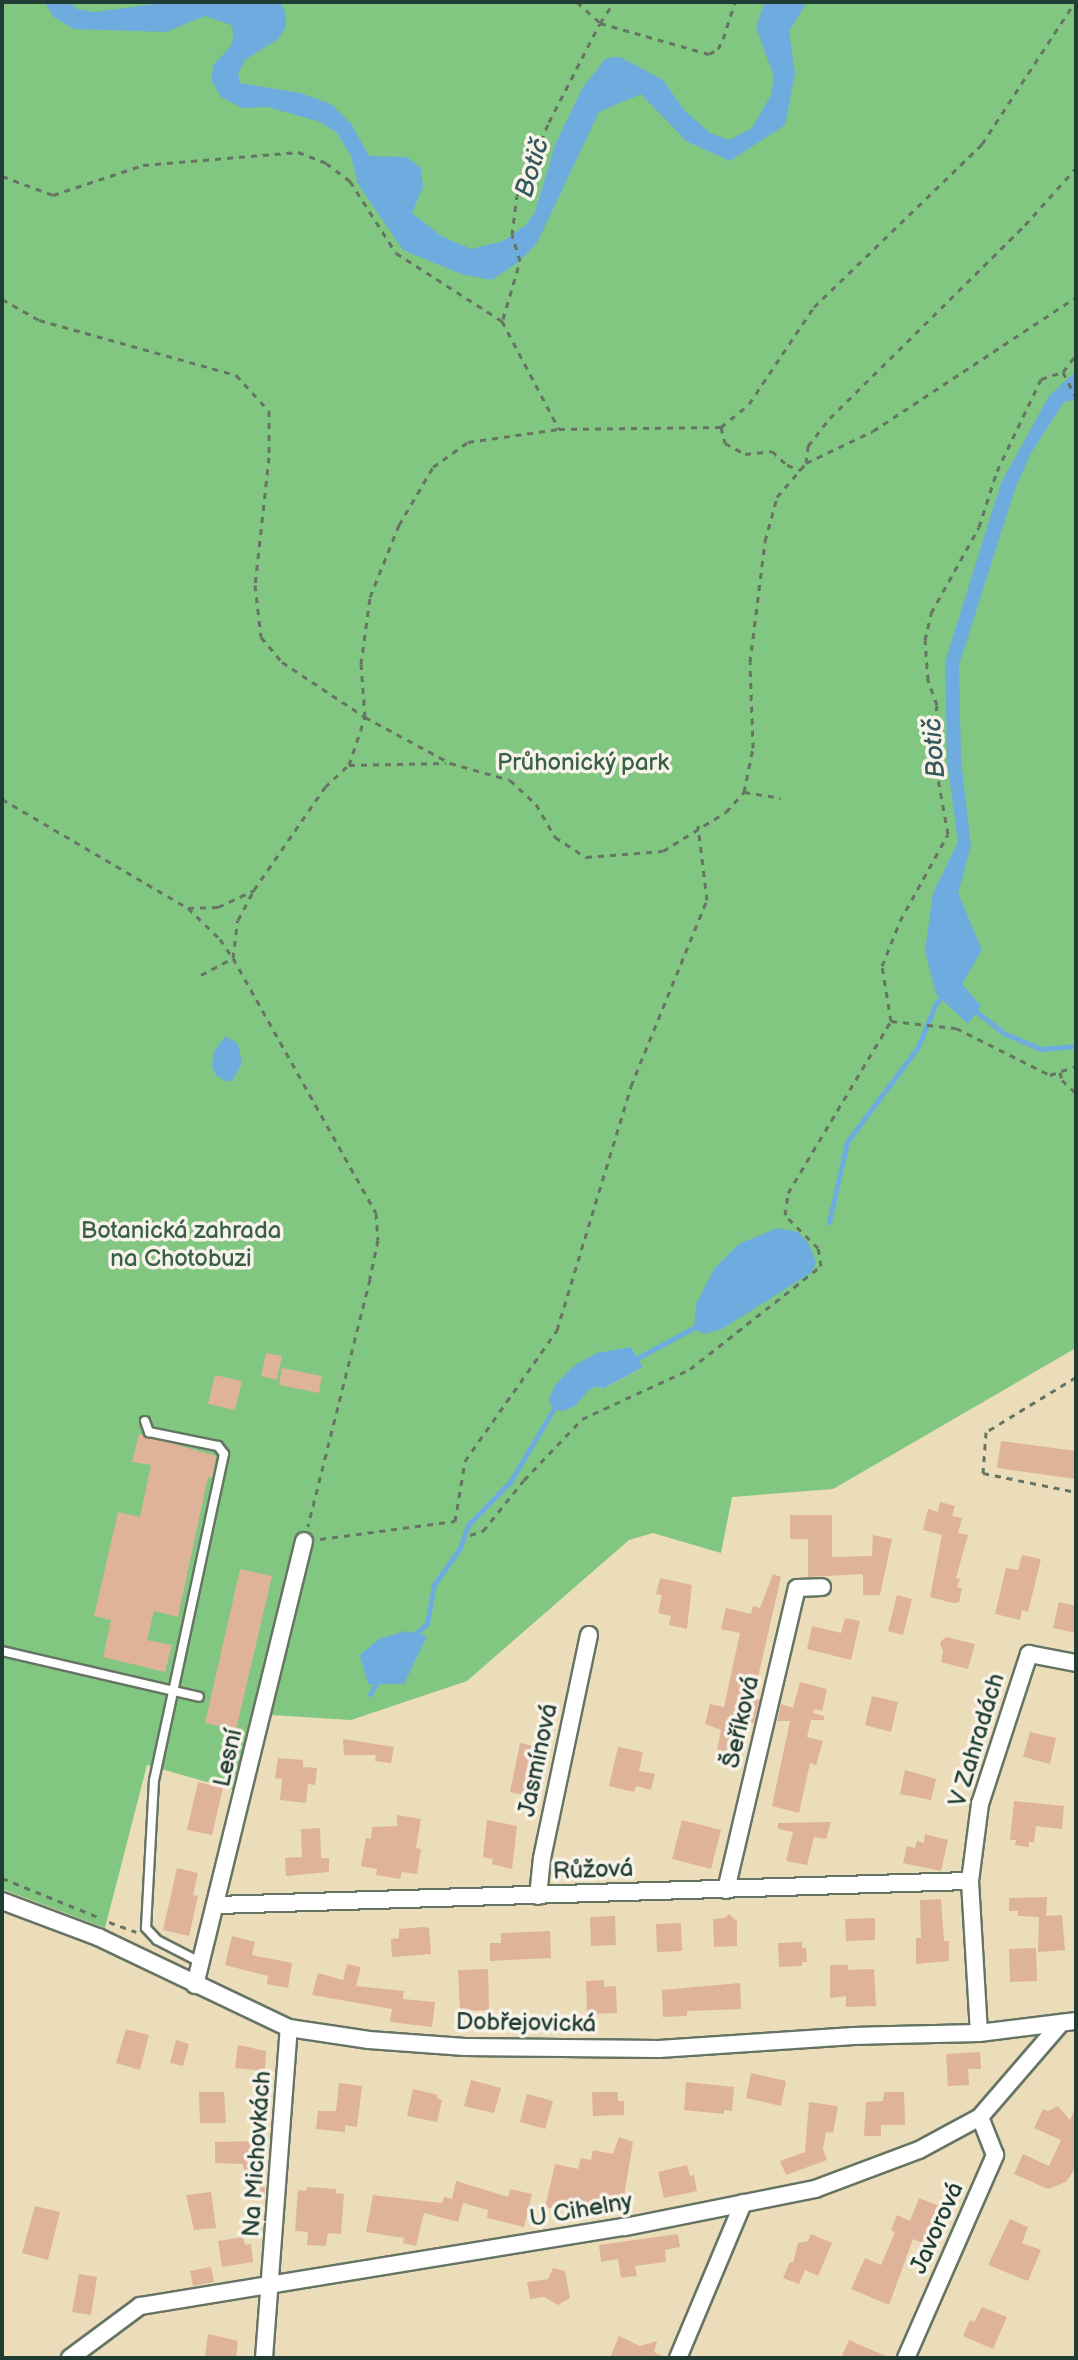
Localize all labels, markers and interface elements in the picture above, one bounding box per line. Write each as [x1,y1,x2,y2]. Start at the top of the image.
water label: Botič [509,135,557,201]
water label: Botič [917,717,953,779]
park label: Průhonický park [496,749,670,777]
park label: Botanická zahrada na Chotobuzi [81,1217,281,1273]
street label: V Zahradách [943,1670,1011,1810]
street label: Šeříková [716,1673,766,1771]
street label: Jasmínová [512,1701,564,1819]
street label: Lesní [207,1726,249,1790]
street label: Růžová [552,1854,634,1886]
street label: Dobřejovická [456,2007,596,2039]
street label: Na Michovkách [237,2070,277,2238]
street label: Javorová [904,2178,970,2278]
street label: U Cihelny [527,2187,635,2233]

